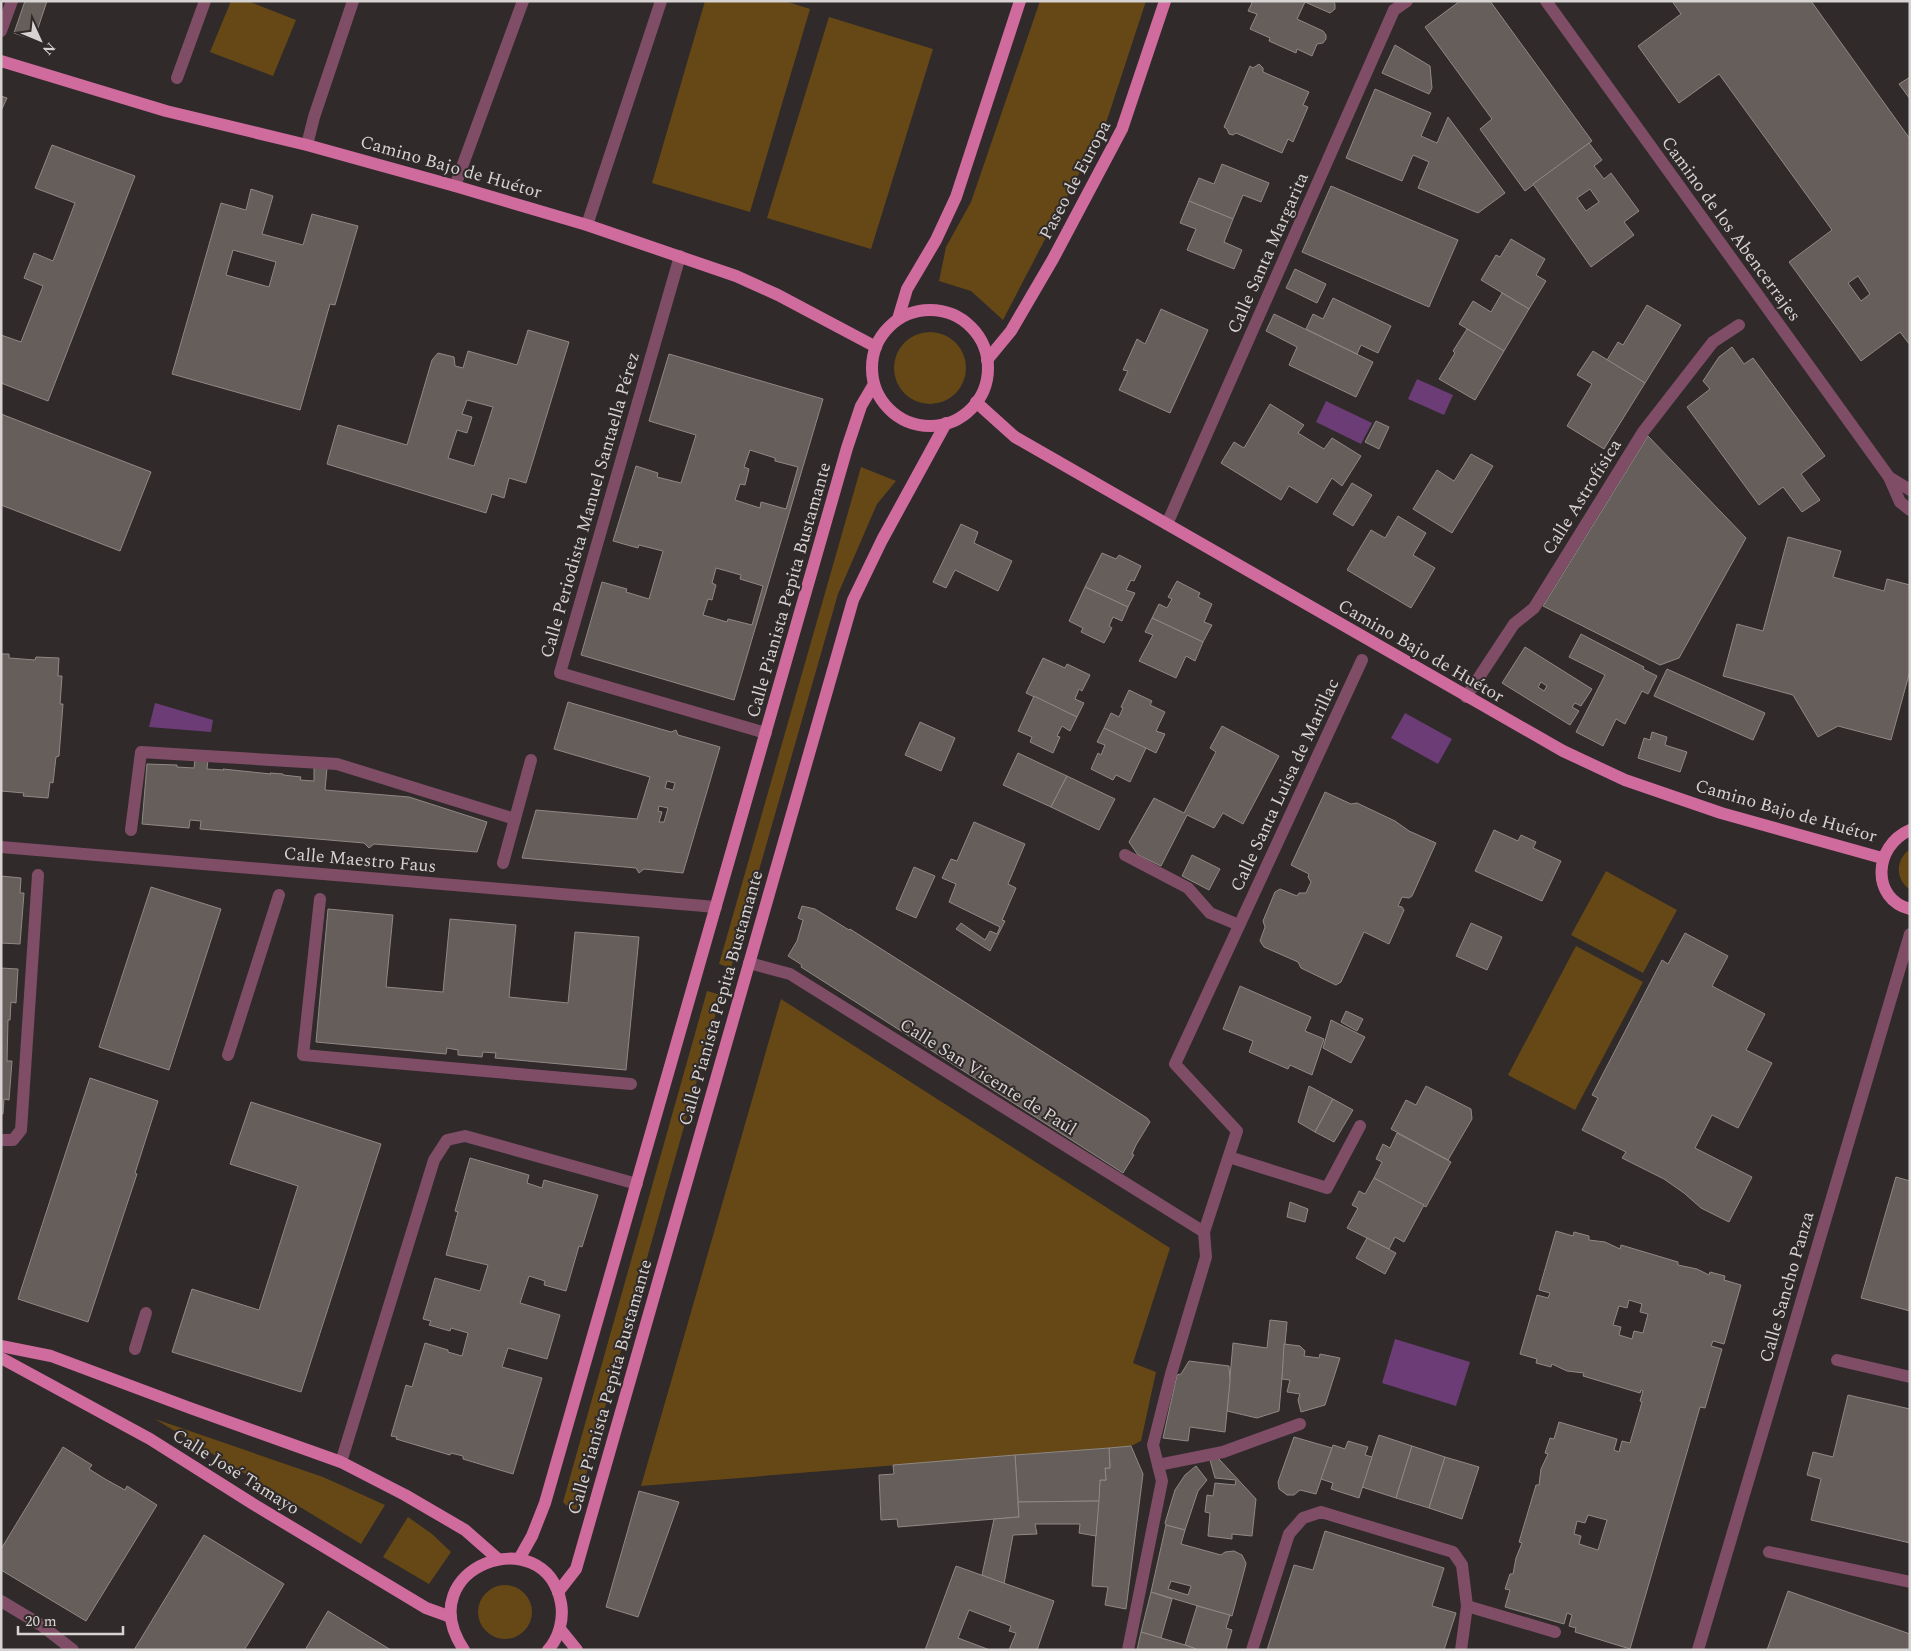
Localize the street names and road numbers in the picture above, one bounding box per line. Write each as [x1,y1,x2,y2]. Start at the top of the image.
street label: Paseo de Europa [1032,115,1118,244]
street label: Camino Bajo de Huétor [357,128,545,206]
street label: Camino de los Abencerrajes [1654,131,1808,327]
street label: Calle Santa Margarita [1220,168,1316,338]
street label: Calle Periodista Manuel Santaella Pérez [533,349,647,661]
street label: Calle Astrofísica [1535,433,1629,560]
street label: Calle Pianista Pepita Bustamante [740,459,838,721]
street label: Camino Bajo de Huétor [1333,592,1509,710]
street label: Calle Santa Luisa de Marillac [1224,674,1346,896]
street label: Camino Bajo de Huétor [1692,772,1880,850]
street label: Calle Maestro Faus [282,840,438,880]
street label: Calle Pianista Pepita Bustamante [672,867,770,1129]
street label: Calle San Vicente de Paúl [894,1011,1082,1143]
street label: Calle Sancho Panza [1753,1208,1822,1366]
street label: Calle Pianista Pepita Bustamante [561,1256,659,1518]
street label: Calle José Tamayo [167,1422,305,1522]

